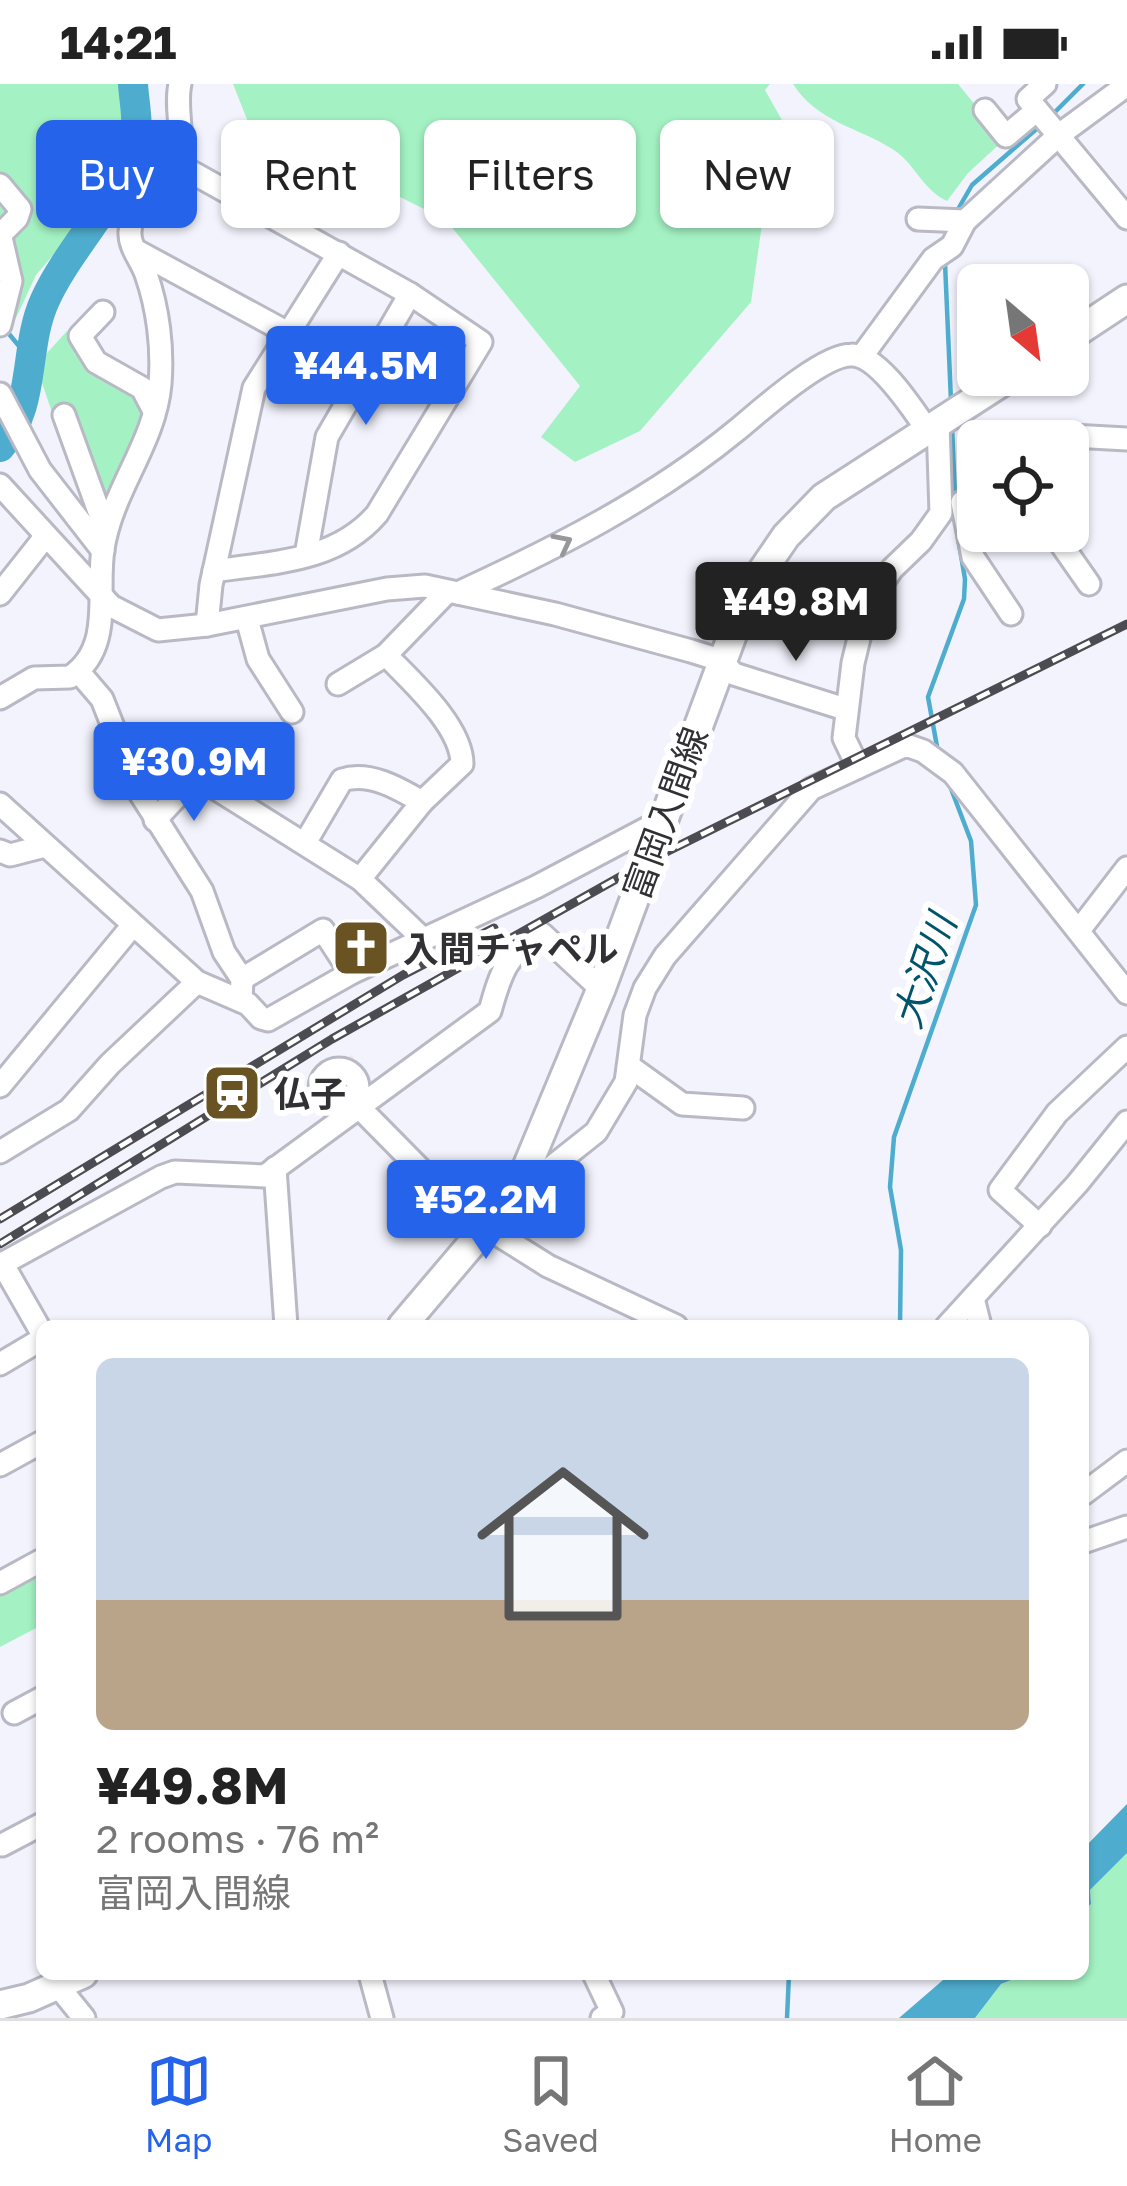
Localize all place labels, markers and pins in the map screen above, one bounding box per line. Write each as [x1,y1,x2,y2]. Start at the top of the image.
pin: ¥44.5M [268,326,464,428]
pin: ¥49.8M [698,562,894,664]
pin: ¥30.9M [96,722,292,824]
church icon: 入間チャペル [330,917,392,979]
place label: 入間チャペル [403,927,619,970]
station icon: 仏子 [201,1062,263,1124]
place label: 仏子 [274,1072,346,1115]
pin: ¥52.2M [388,1160,584,1262]

